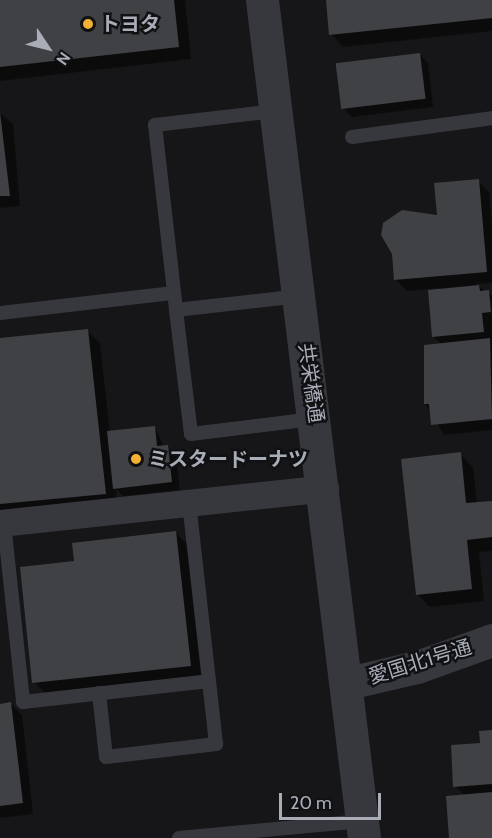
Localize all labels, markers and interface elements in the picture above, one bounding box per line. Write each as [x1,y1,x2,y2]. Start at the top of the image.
place label: トヨタ [100,12,160,36]
marker: トヨタ [81,17,95,31]
north arrow [18,18,78,78]
text: N [52,49,74,69]
street label: 共栄橋通 [294,342,328,424]
place label: ミスタードーナツ [148,447,308,471]
marker: ミスタードーナツ [129,452,143,466]
street label: 愛国北1号通 [366,635,474,689]
scale bar [282,781,384,819]
text: 20 m [290,792,332,814]

